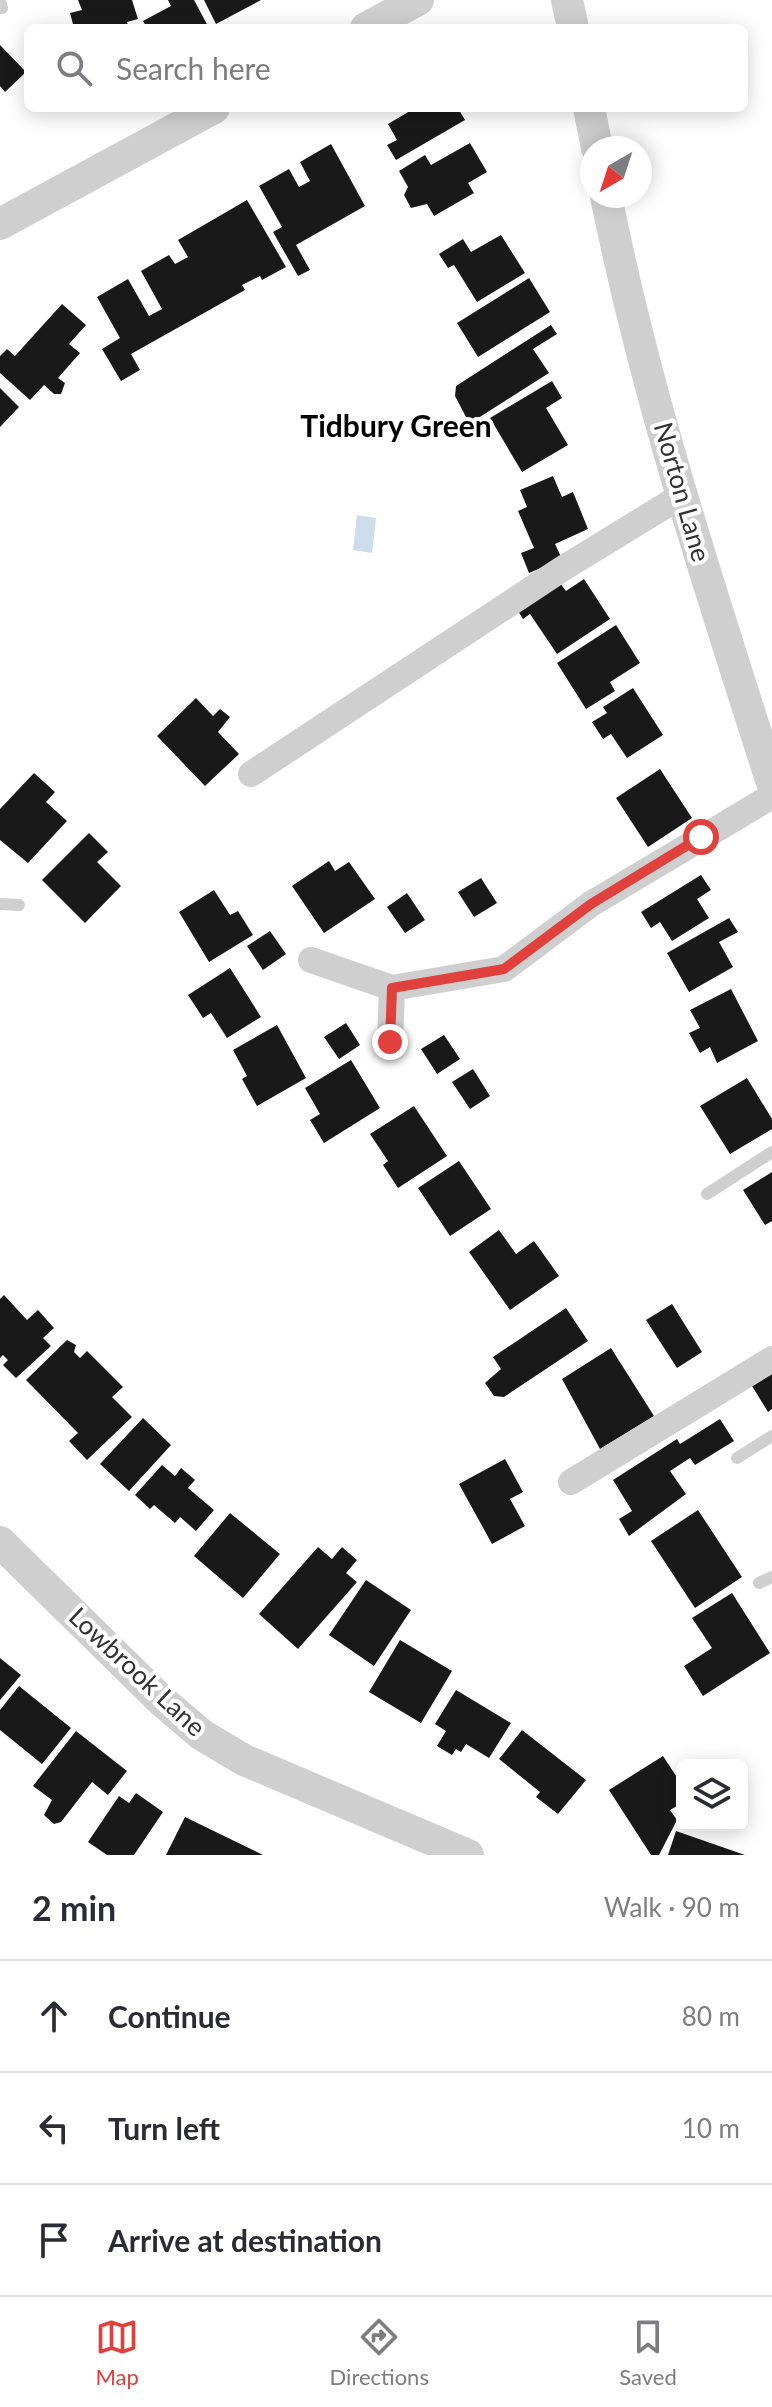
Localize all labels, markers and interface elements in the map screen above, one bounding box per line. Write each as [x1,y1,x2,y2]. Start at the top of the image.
search box [24,24,748,112]
icon: search [52,46,96,90]
text: Search here [116,50,271,86]
north arrow [580,136,652,208]
district label: Tidbury Green [300,407,492,443]
street label: Norton Lane [648,418,718,565]
route start [683,819,719,855]
route end [372,1024,408,1060]
street label: Lowbrook Lane [63,1600,212,1743]
map controls [676,1759,748,1831]
button: layers [676,1759,748,1831]
text: 2 min [32,1887,116,1928]
text: Walk · 90 m [604,1891,740,1923]
icon: ahead [32,1994,76,2038]
text: Continue [108,1998,231,2034]
text: 80 m [682,2000,740,2032]
icon: left [32,2106,76,2150]
text: Turn left [108,2110,220,2146]
text: 10 m [682,2112,740,2144]
icon: arrive [32,2218,76,2262]
text: Arrive at destination [108,2222,382,2258]
tab: Map [95,2315,139,2390]
tab: Directions [330,2315,429,2390]
tab: Saved [619,2315,677,2390]

